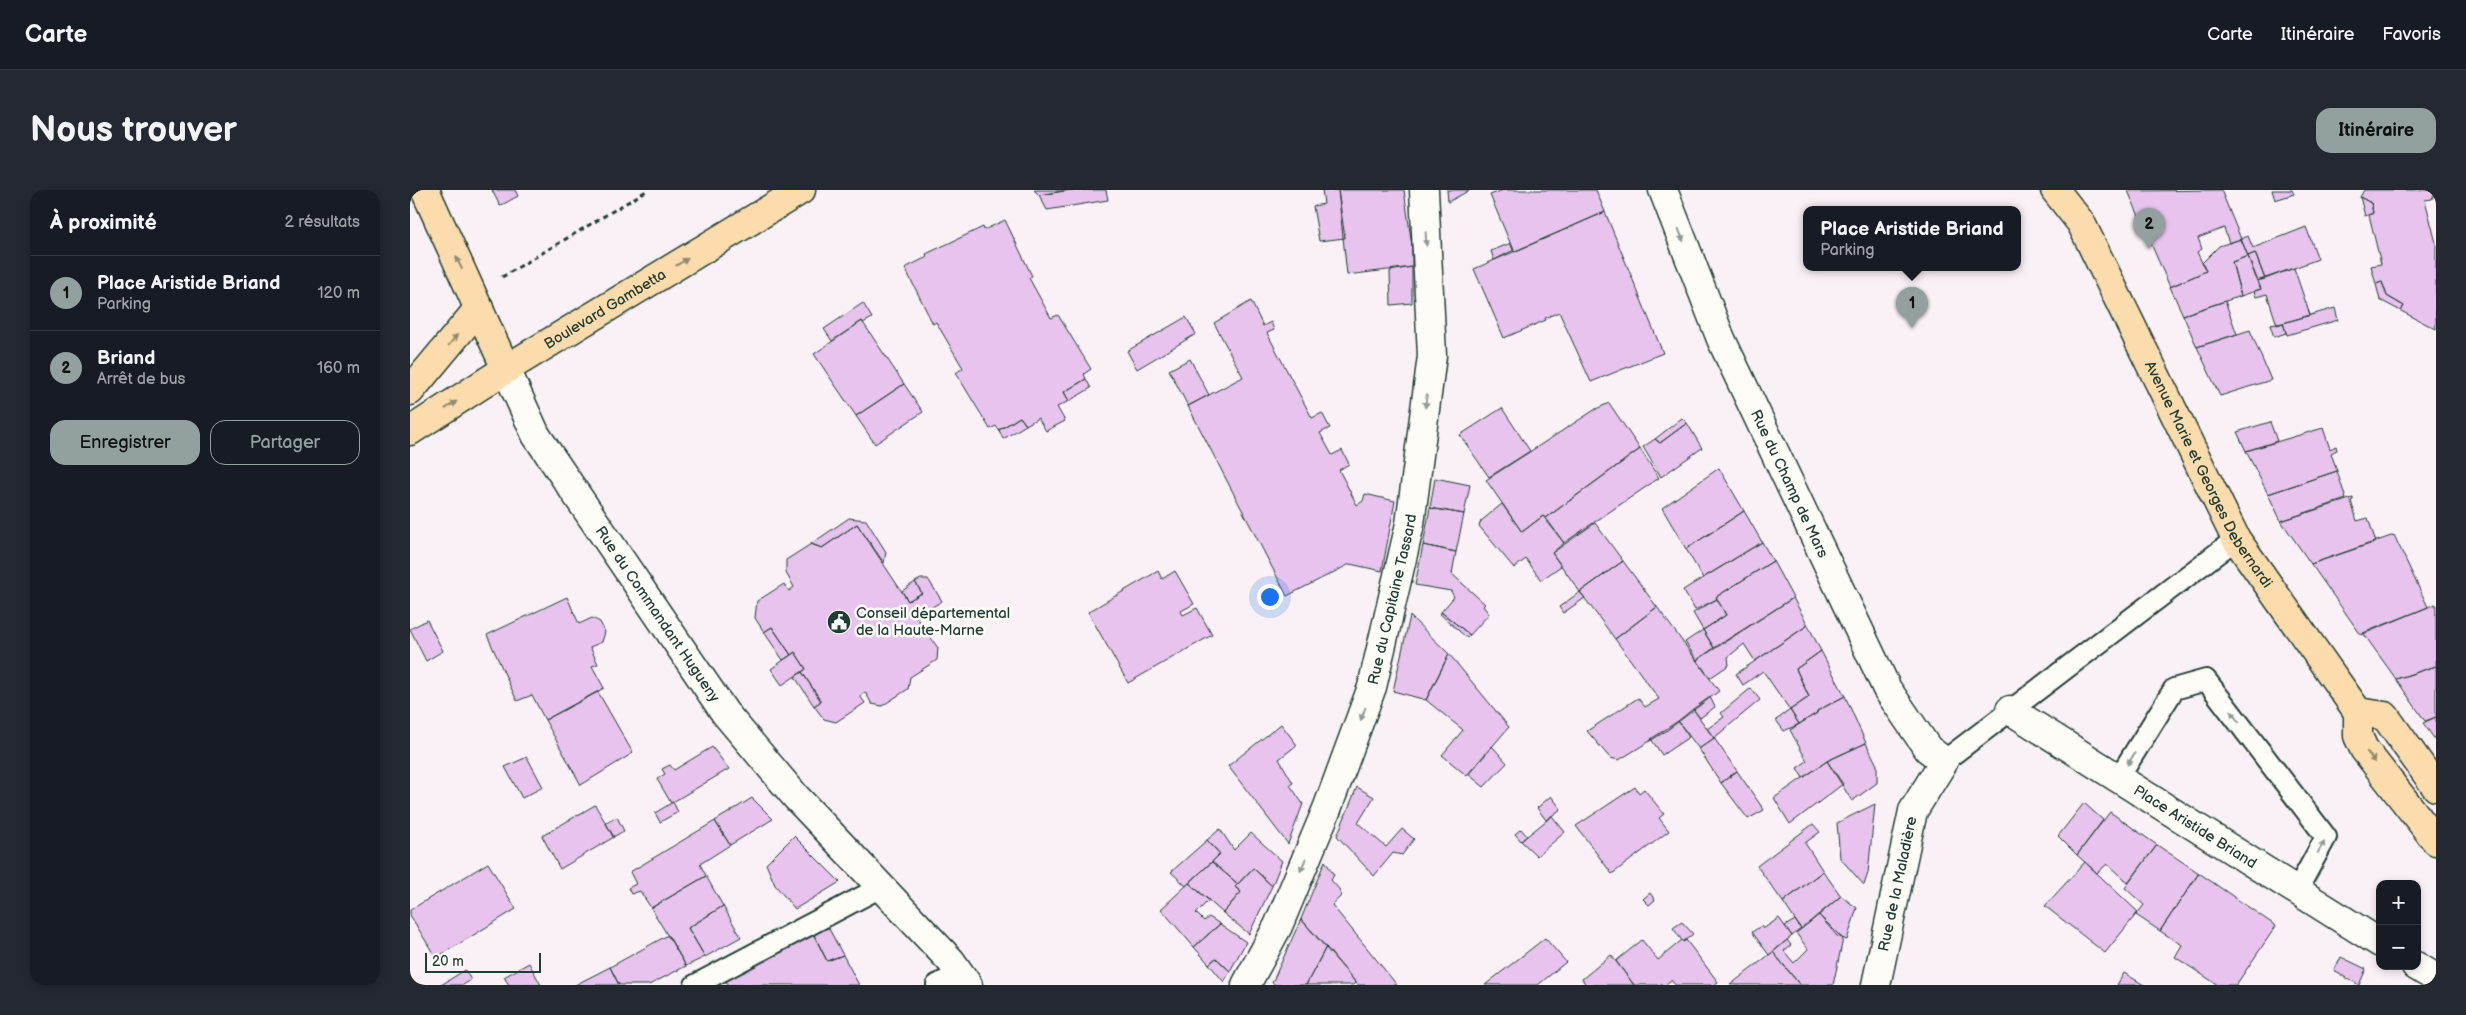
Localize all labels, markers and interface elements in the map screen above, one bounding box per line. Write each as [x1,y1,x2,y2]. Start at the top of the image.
text: Carte [25,20,87,49]
text: Carte [2207,24,2253,45]
text: Itinéraire [2281,24,2354,45]
text: Favoris [2382,24,2441,45]
button: Itinéraire [2316,108,2436,153]
text: Nous trouver [30,109,237,152]
popup [1803,206,2021,271]
pin: 2 [2133,208,2165,249]
text: À proximité [50,210,157,235]
text: 2 résultats [285,213,360,232]
text: Place Aristide Briand [1820,218,2004,241]
one-way arrow [1677,228,1685,243]
one-way arrow [1423,231,1431,247]
text: Parking [1820,241,1874,260]
one-way arrow [455,256,463,270]
one-way arrow [676,257,689,267]
street label: Boulevard Gambetta [540,265,669,353]
text: Place Aristide Briand [97,272,280,295]
text: 1 [63,284,69,303]
text: 120 m [317,284,360,303]
pin: 1 [1896,287,1928,328]
text: Parking [97,295,151,314]
one-way arrow [447,334,458,347]
text: Briand [97,347,155,370]
street label: Avenue Marie et Georges Debernardi [2141,358,2277,591]
text: 2 [61,359,71,378]
text: 160 m [317,359,360,378]
text: Arrêt de bus [97,370,186,389]
one-way arrow [1422,393,1430,409]
one-way arrow [445,400,458,410]
street label: Rue du Champ de Mars [1746,407,1833,561]
button: Enregistrer [50,420,200,465]
button: Partager [210,420,360,465]
street label: Rue du Capitaine Tassard [1363,513,1421,687]
street label: Rue du Commandant Hugueny [591,522,724,706]
your location [1257,584,1283,610]
place label: Conseil départemental de la Haute-Marne [856,604,1010,640]
public building icon: Conseil départemental de la Haute-Marne [826,609,852,635]
one-way arrow [1359,706,1366,721]
one-way arrow [2229,711,2240,724]
one-way arrow [2365,750,2376,763]
one-way arrow [2126,752,2136,765]
street label: Place Aristide Briand [2130,781,2261,873]
street label: Rue de la Maladière [1874,815,1922,953]
one-way arrow [2316,841,2325,854]
one-way arrow [1299,858,1307,872]
map controls [2376,880,2421,970]
button: + [2376,880,2421,925]
button: − [2376,925,2421,970]
scale bar [425,950,541,973]
text: 20 m [432,953,464,970]

